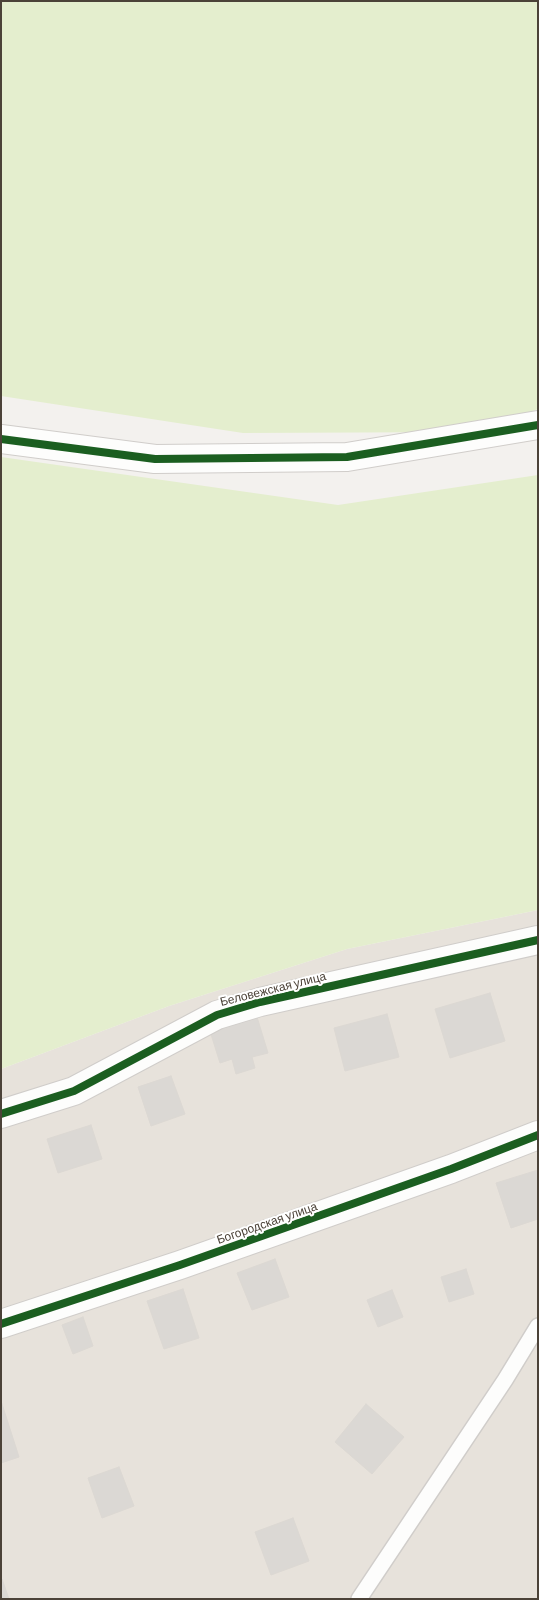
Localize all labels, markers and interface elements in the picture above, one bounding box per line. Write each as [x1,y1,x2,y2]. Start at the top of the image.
street label: Беловежская улица [218,969,328,1009]
street label: Богородская улица [215,1199,319,1247]

